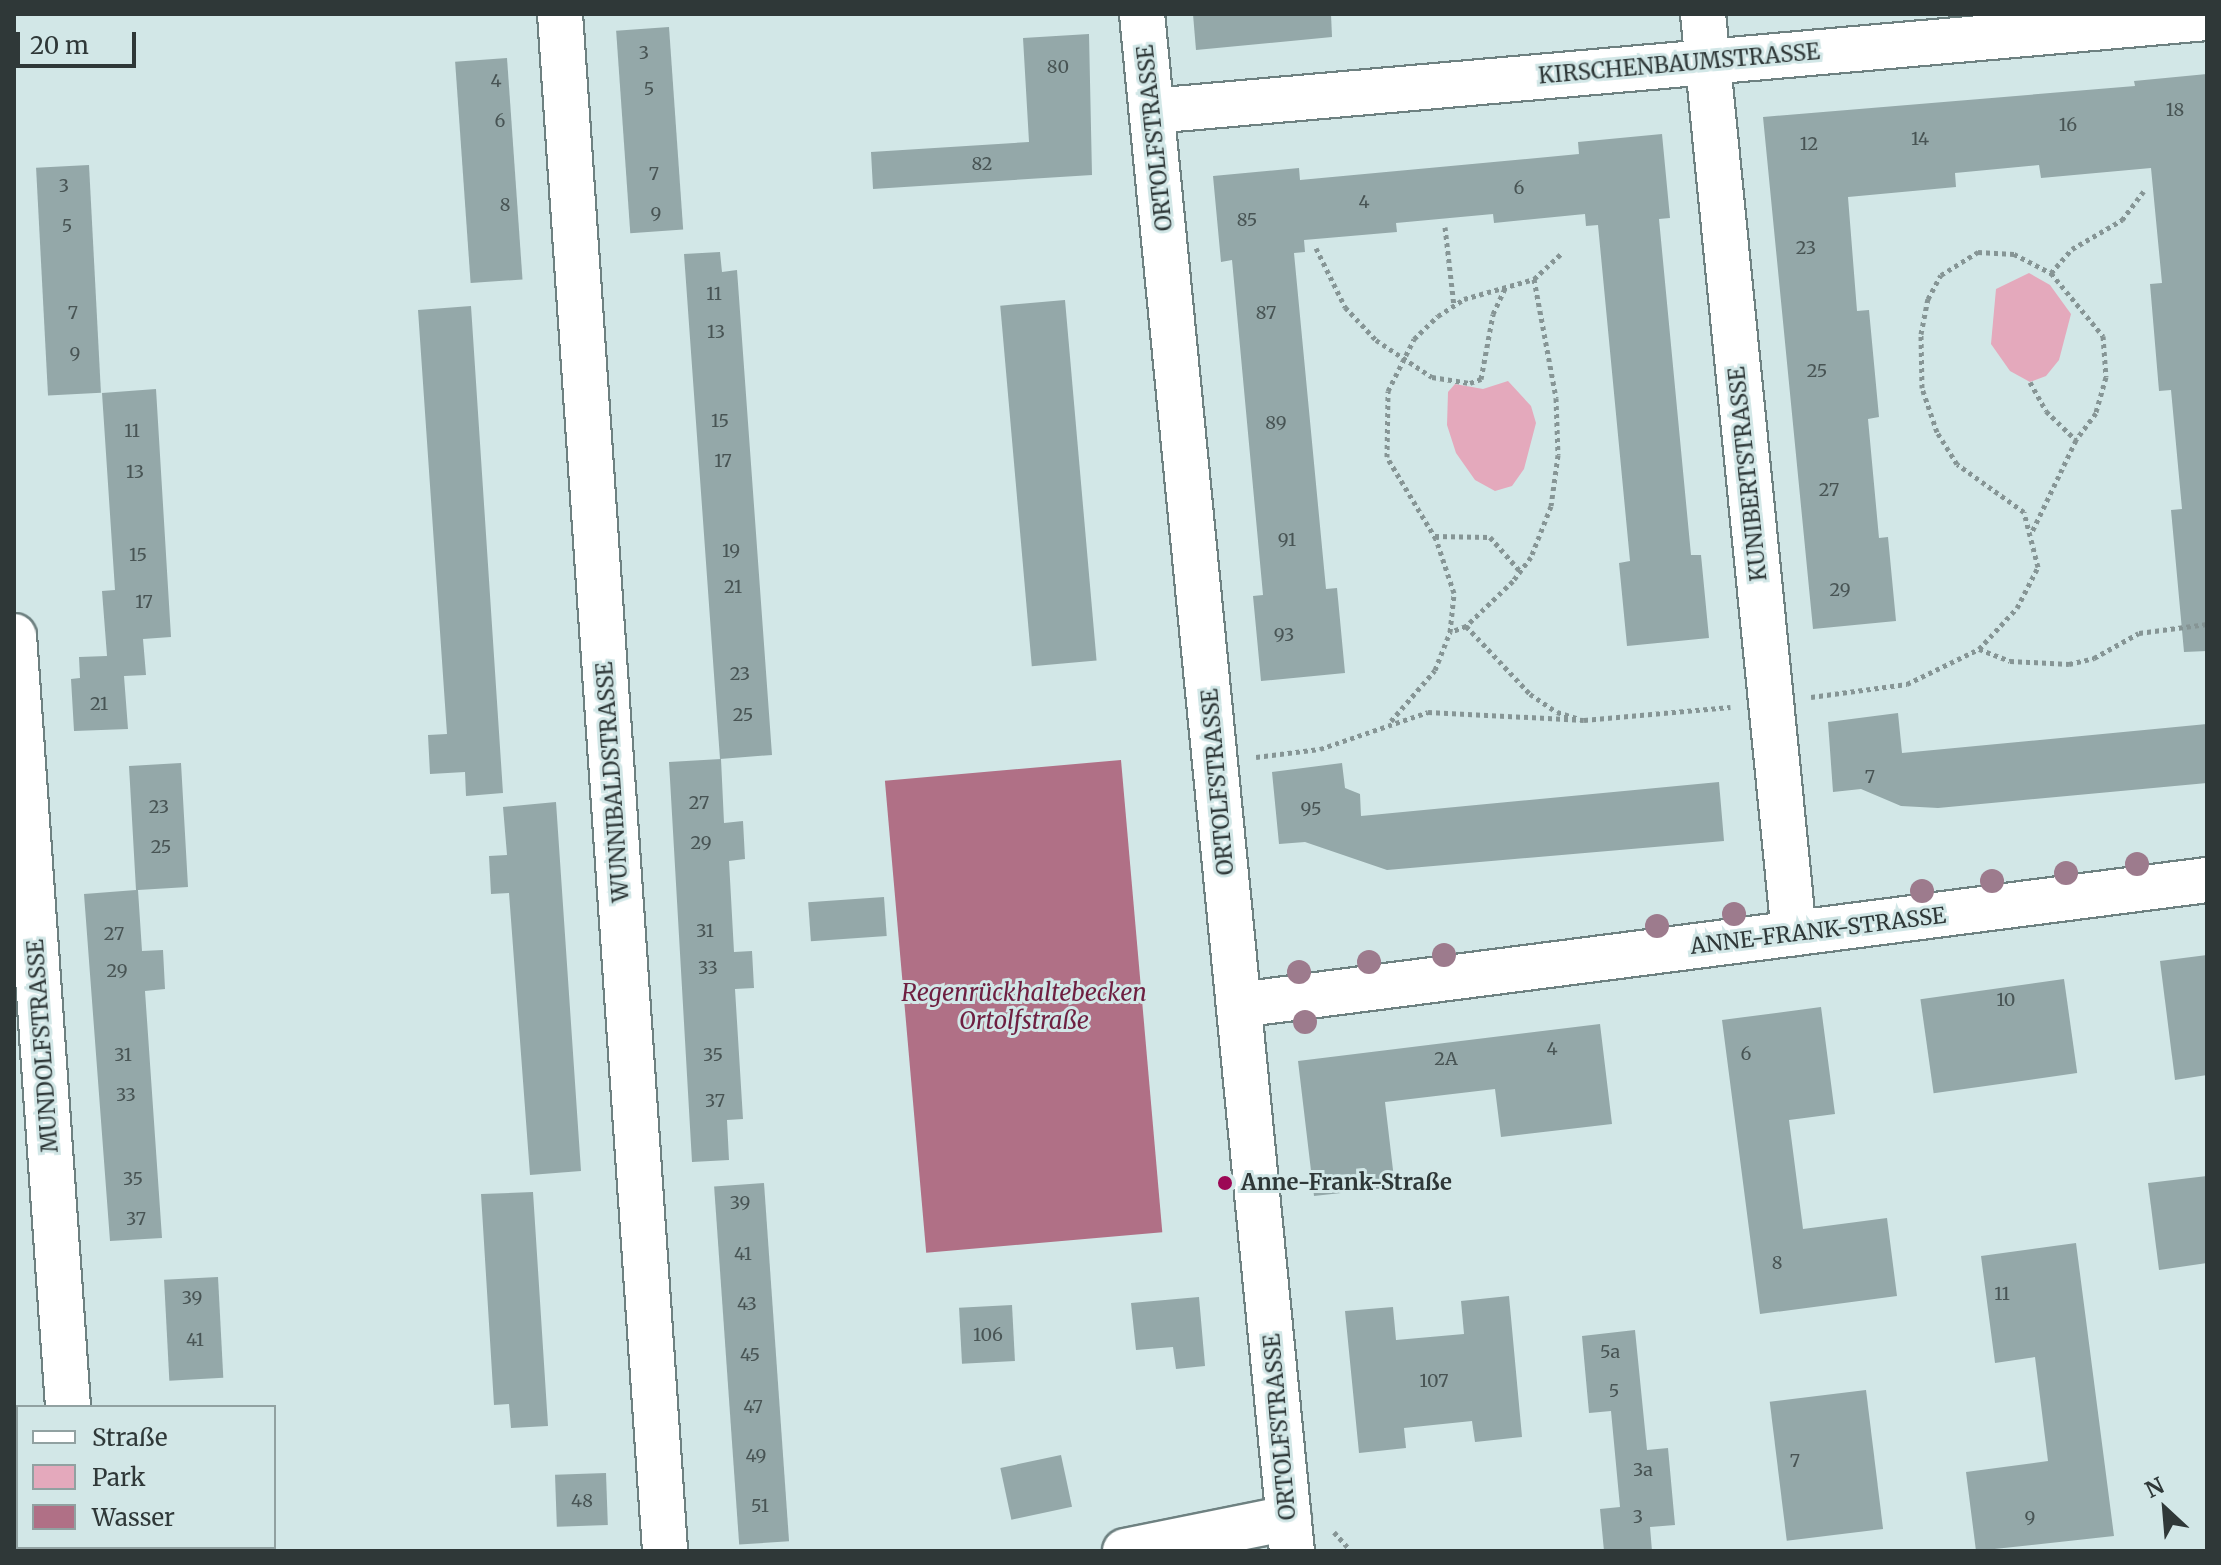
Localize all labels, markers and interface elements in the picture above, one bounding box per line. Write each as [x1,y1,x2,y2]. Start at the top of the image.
scale bar [20,16,140,66]
text: 20 m [30,30,89,61]
street label: KIRSCHENBAUMSTRASSE [1537,39,1821,89]
house number: 3 [639,42,649,64]
street label: ORTOLFSTRASSE [1132,44,1178,232]
house number: 80 [1047,56,1069,78]
house number: 4 [490,70,502,92]
house number: 5 [644,78,654,100]
house number: 18 [2166,99,2184,121]
house number: 6 [495,110,505,132]
house number: 16 [2059,114,2077,136]
house number: 14 [1911,128,1929,150]
house number: 12 [1800,133,1818,155]
house number: 82 [971,153,993,175]
house number: 7 [649,163,659,185]
house number: 3 [59,175,69,197]
house number: 6 [1514,177,1524,199]
house number: 4 [1358,191,1370,213]
house number: 8 [500,194,510,216]
house number: 9 [651,203,661,225]
house number: 85 [1237,209,1257,231]
house number: 5 [62,215,72,237]
house number: 23 [1796,237,1816,259]
house number: 11 [706,283,722,305]
house number: 7 [68,302,78,324]
house number: 87 [1256,302,1276,324]
house number: 13 [707,321,725,343]
house number: 9 [70,343,80,365]
house number: 25 [1807,360,1827,382]
street label: KUNIBERTSTRASSE [1724,366,1772,582]
house number: 15 [711,410,729,432]
house number: 89 [1265,412,1287,434]
house number: 11 [124,420,140,442]
house number: 17 [714,450,732,472]
house number: 13 [126,461,144,483]
house number: 27 [1819,479,1839,501]
house number: 91 [1278,529,1296,551]
house number: 19 [722,540,740,562]
house number: 15 [129,544,147,566]
house number: 21 [724,576,742,598]
house number: 29 [1829,579,1851,601]
house number: 17 [135,591,153,613]
house number: 93 [1274,624,1294,646]
street label: WUNNIBALDSTRASSE [591,661,635,903]
house number: 23 [730,663,750,685]
street label: ORTOLFSTRASSE [1197,688,1239,876]
house number: 21 [90,693,108,715]
house number: 25 [733,704,753,726]
house number: 7 [1865,766,1875,788]
house number: 27 [689,792,709,814]
house number: 23 [149,796,169,818]
house number: 95 [1301,798,1321,820]
house number: 29 [690,832,712,854]
house number: 25 [151,836,171,858]
street label: ANNE-FRANK-STRASSE [1689,902,1947,960]
house number: 31 [696,920,714,942]
house number: 27 [104,923,124,945]
street label: MUNDOLFSTRASSE [22,939,64,1153]
house number: 33 [698,957,718,979]
house number: 29 [106,960,128,982]
water label: Regenrückhaltebecken Ortolfstraße [901,979,1147,1035]
house number: 10 [1997,989,2015,1011]
house number: 4 [1546,1038,1558,1060]
house number: 6 [1741,1043,1751,1065]
house number: 31 [114,1044,132,1066]
house number: 35 [703,1044,723,1066]
house number: 2A [1434,1048,1458,1070]
house number: 33 [116,1084,136,1106]
house number: 37 [705,1090,725,1112]
house number: 35 [123,1168,143,1190]
place label: Anne-Frank-Straße [1241,1170,1452,1196]
marker: Anne-Frank-Straße [1216,1174,1234,1192]
house number: 39 [730,1192,750,1214]
house number: 37 [126,1208,146,1230]
house number: 41 [734,1243,752,1265]
house number: 8 [1772,1252,1782,1274]
house number: 11 [1994,1283,2010,1305]
house number: 39 [182,1287,202,1309]
house number: 43 [737,1293,757,1315]
house number: 106 [973,1324,1003,1346]
house number: 41 [186,1329,204,1351]
street label: ORTOLFSTRASSE [1259,1333,1301,1521]
house number: 5a [1600,1341,1620,1363]
house number: 45 [740,1344,760,1366]
house number: 107 [1420,1370,1448,1392]
house number: 5 [1609,1380,1619,1402]
house number: 47 [743,1396,763,1418]
legend [16,1405,276,1549]
text: Straße [92,1422,167,1453]
house number: 49 [746,1445,766,1467]
house number: 7 [1790,1450,1800,1472]
house number: 3a [1633,1459,1653,1481]
text: Park [92,1462,145,1493]
north arrow [2125,1469,2205,1549]
text: N [2141,1471,2168,1504]
house number: 48 [571,1490,593,1512]
house number: 51 [751,1495,769,1517]
text: Wasser [92,1502,175,1533]
house number: 3 [1633,1506,1643,1528]
house number: 9 [2025,1507,2035,1529]

